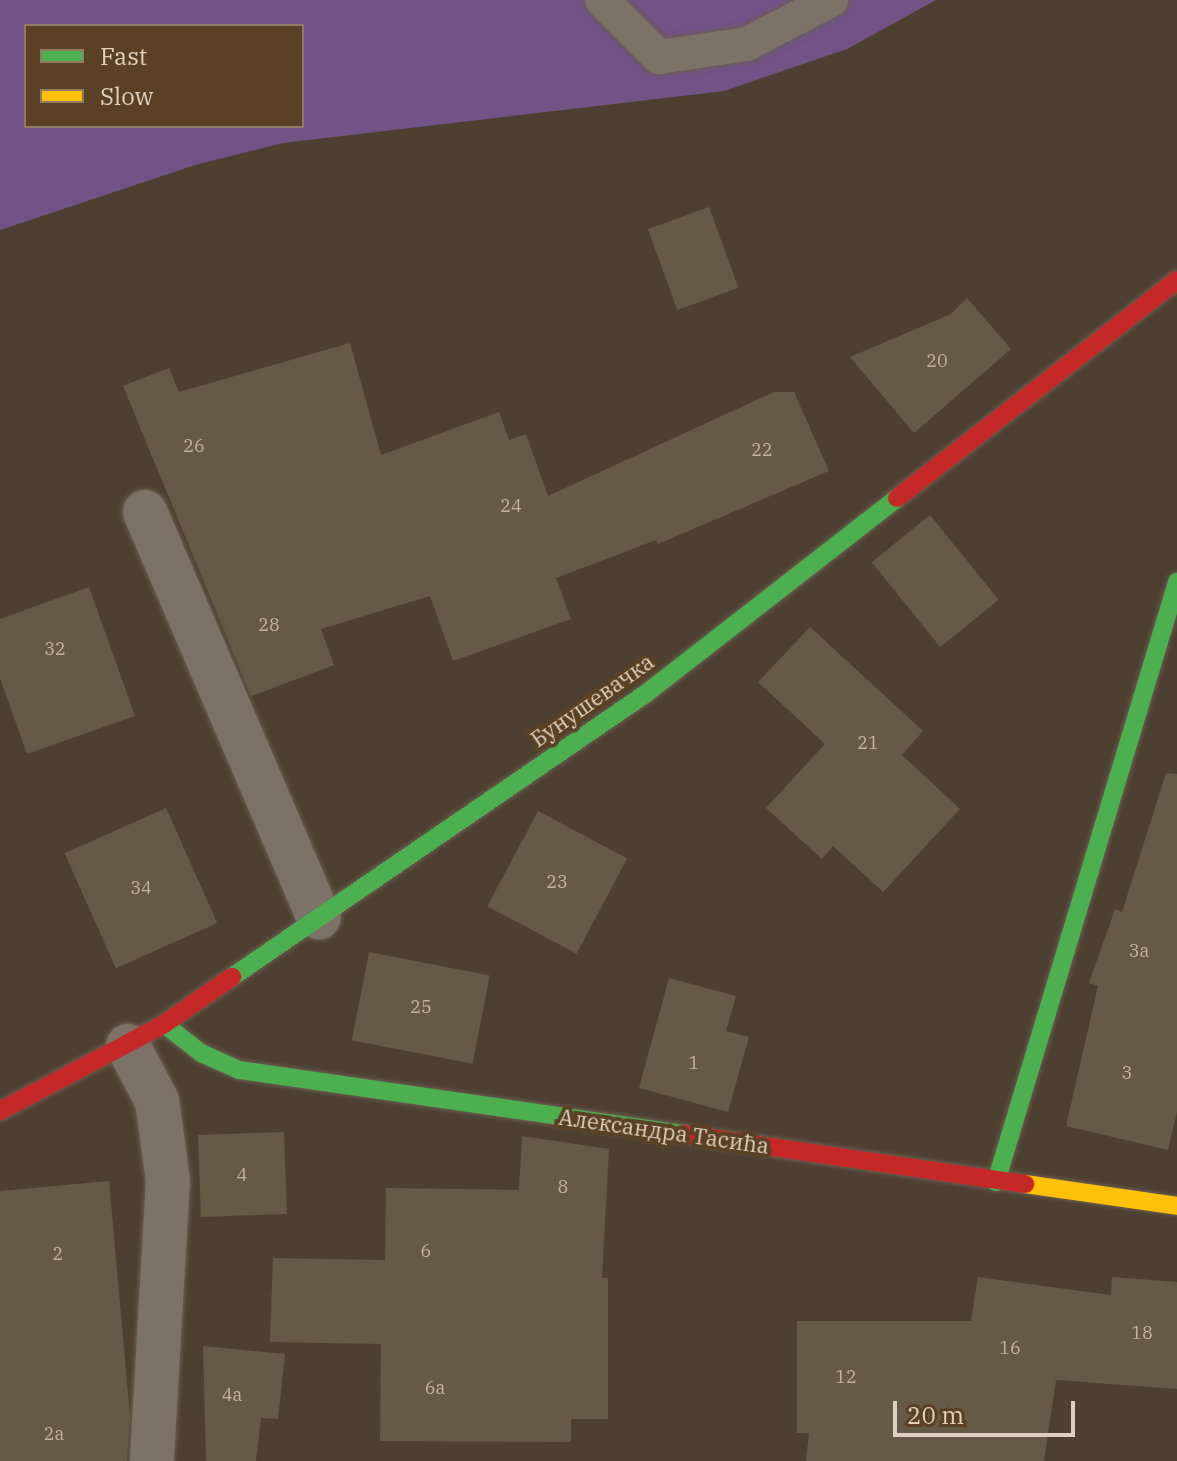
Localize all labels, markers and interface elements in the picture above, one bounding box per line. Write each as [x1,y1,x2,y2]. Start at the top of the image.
legend [24,24,304,128]
text: Fast [100,40,147,72]
text: Slow [100,80,153,112]
house number: 20 [926,350,948,372]
house number: 26 [183,435,205,457]
house number: 22 [751,439,773,461]
house number: 24 [500,495,522,517]
house number: 28 [258,614,280,636]
house number: 32 [44,638,66,660]
street label: Бунушевачка [525,648,659,752]
house number: 21 [857,732,879,754]
house number: 23 [546,871,568,893]
house number: 34 [130,877,152,899]
house number: 3a [1129,940,1149,962]
house number: 25 [410,996,432,1018]
house number: 1 [689,1052,699,1074]
house number: 3 [1122,1062,1132,1084]
street label: Александра Тасића [557,1103,771,1159]
house number: 4 [237,1164,247,1186]
house number: 8 [558,1176,568,1198]
house number: 6 [421,1240,431,1262]
house number: 2 [53,1243,63,1265]
house number: 18 [1131,1322,1153,1344]
house number: 16 [999,1337,1021,1359]
house number: 12 [835,1366,857,1388]
house number: 6a [425,1377,445,1399]
house number: 4a [222,1384,242,1406]
scale bar [897,1385,1079,1435]
text: 20 m [907,1399,964,1431]
house number: 2a [44,1423,64,1445]

